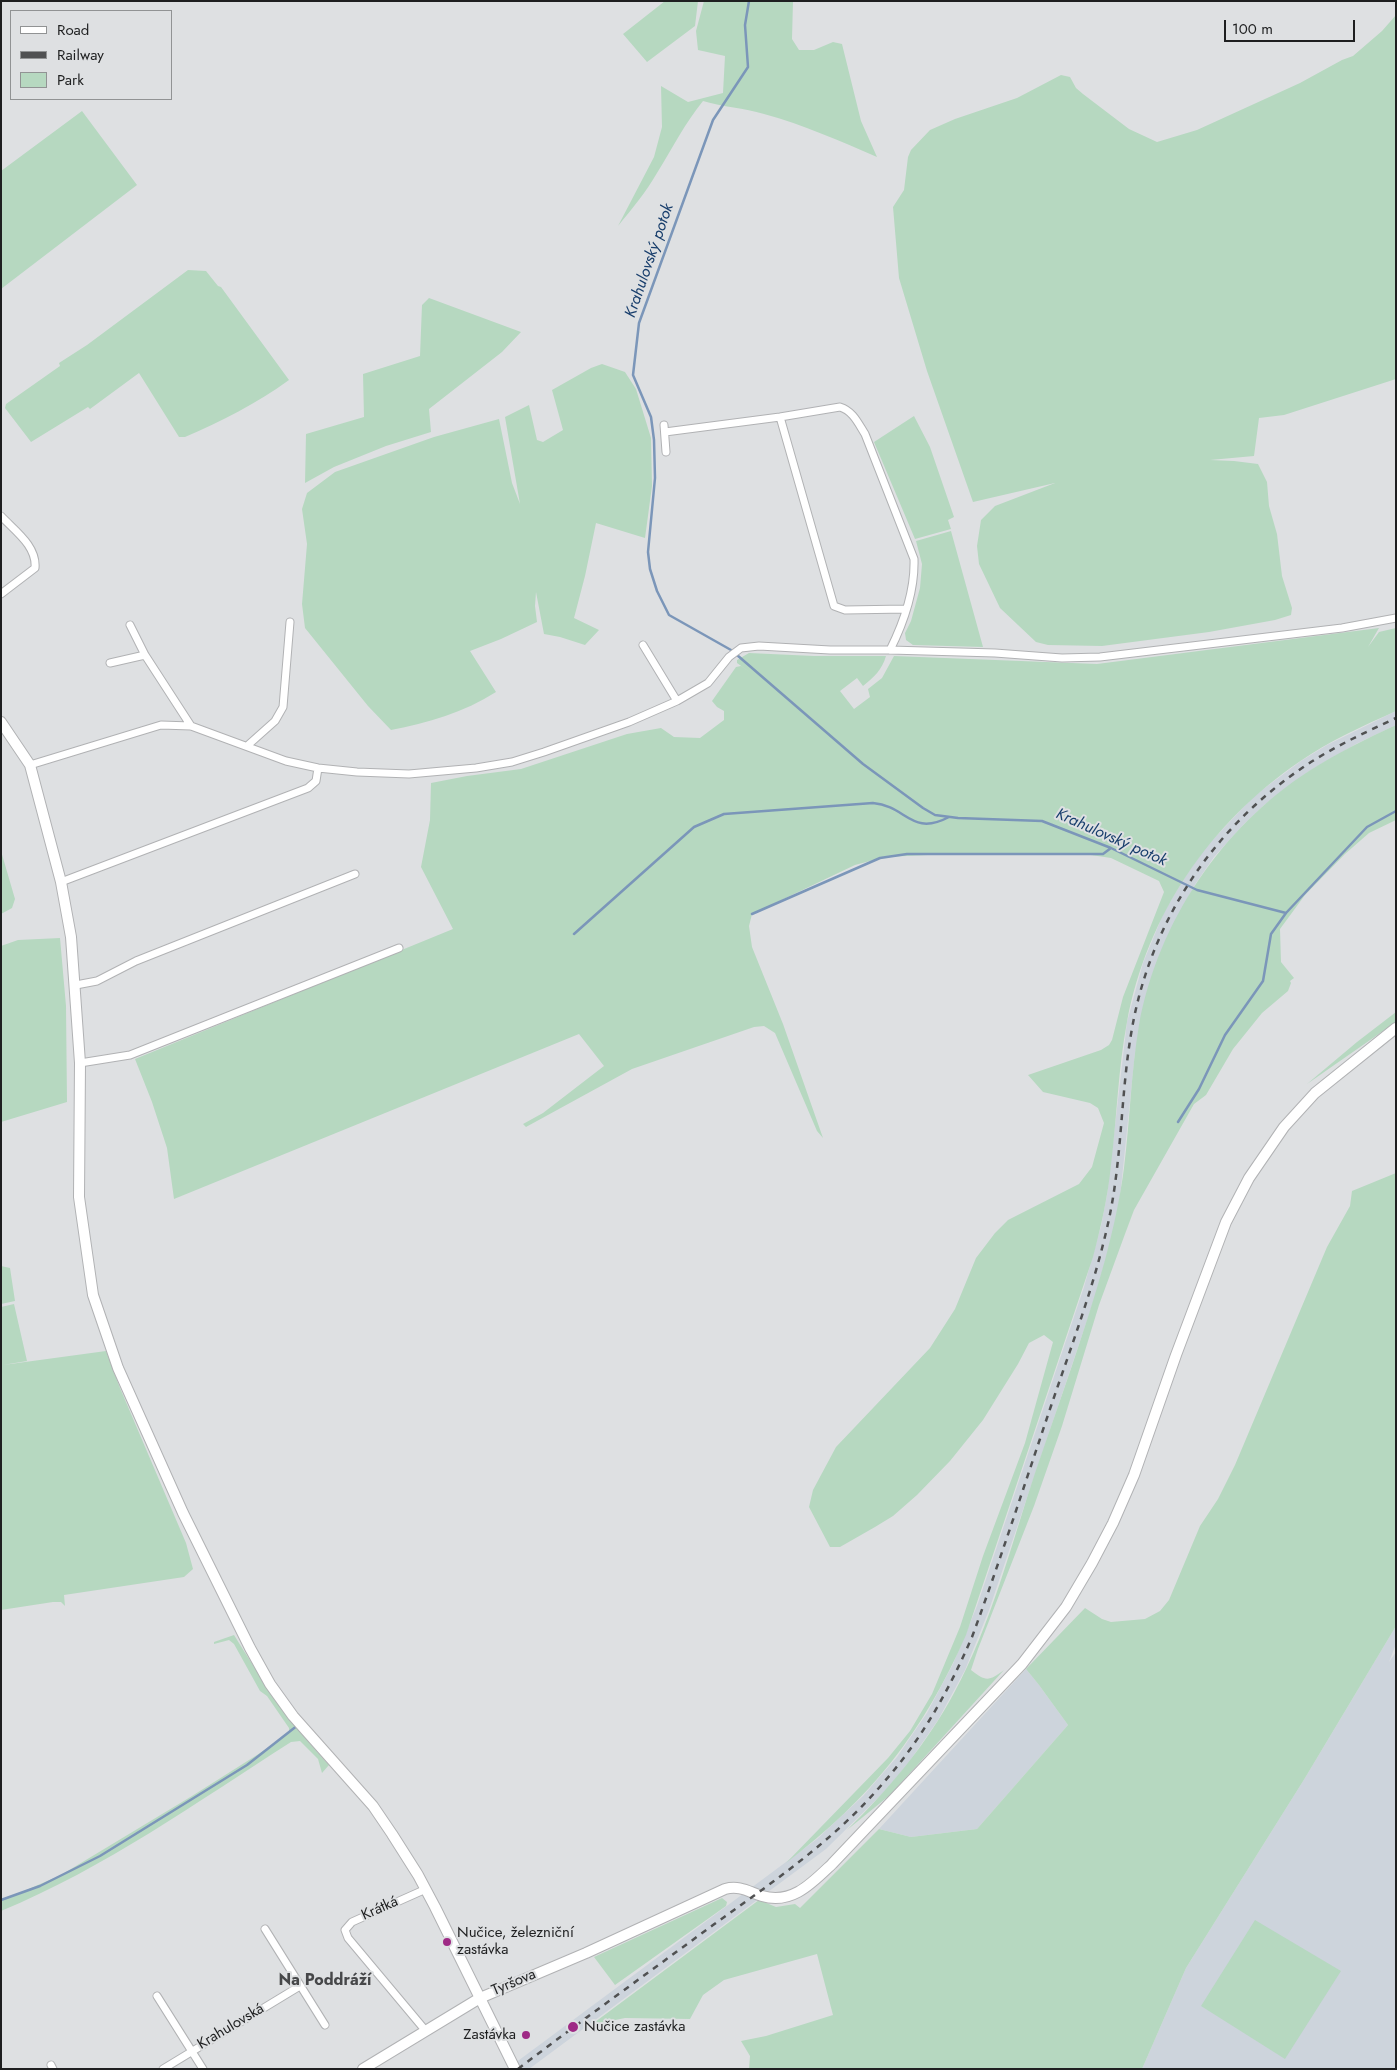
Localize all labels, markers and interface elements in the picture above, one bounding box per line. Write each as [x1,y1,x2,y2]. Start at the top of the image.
legend [10,10,172,100]
scale bar [1227,10,1358,42]
text: 100 m [1232,18,1273,40]
text: Road [57,19,89,41]
text: Railway [57,44,104,66]
text: Park [57,69,84,91]
water label: Krahulovský potok [622,202,678,320]
water label: Krahulovský potok [1053,805,1169,871]
street label: Krátká [359,1893,401,1925]
place label: Nučice, železniční zastávka [457,1924,574,1959]
marker: Nučice, železniční zastávka [441,1936,453,1948]
street label: Tyršova [489,1966,539,2000]
district label: Na Poddráží [279,1971,371,1991]
street label: Krahulovská [194,2000,268,2054]
place label: Nučice zastávka [584,2018,685,2036]
marker: Nučice zastávka [566,2020,580,2034]
place label: Zastávka [463,2026,516,2044]
marker: Zastávka [520,2029,532,2041]

